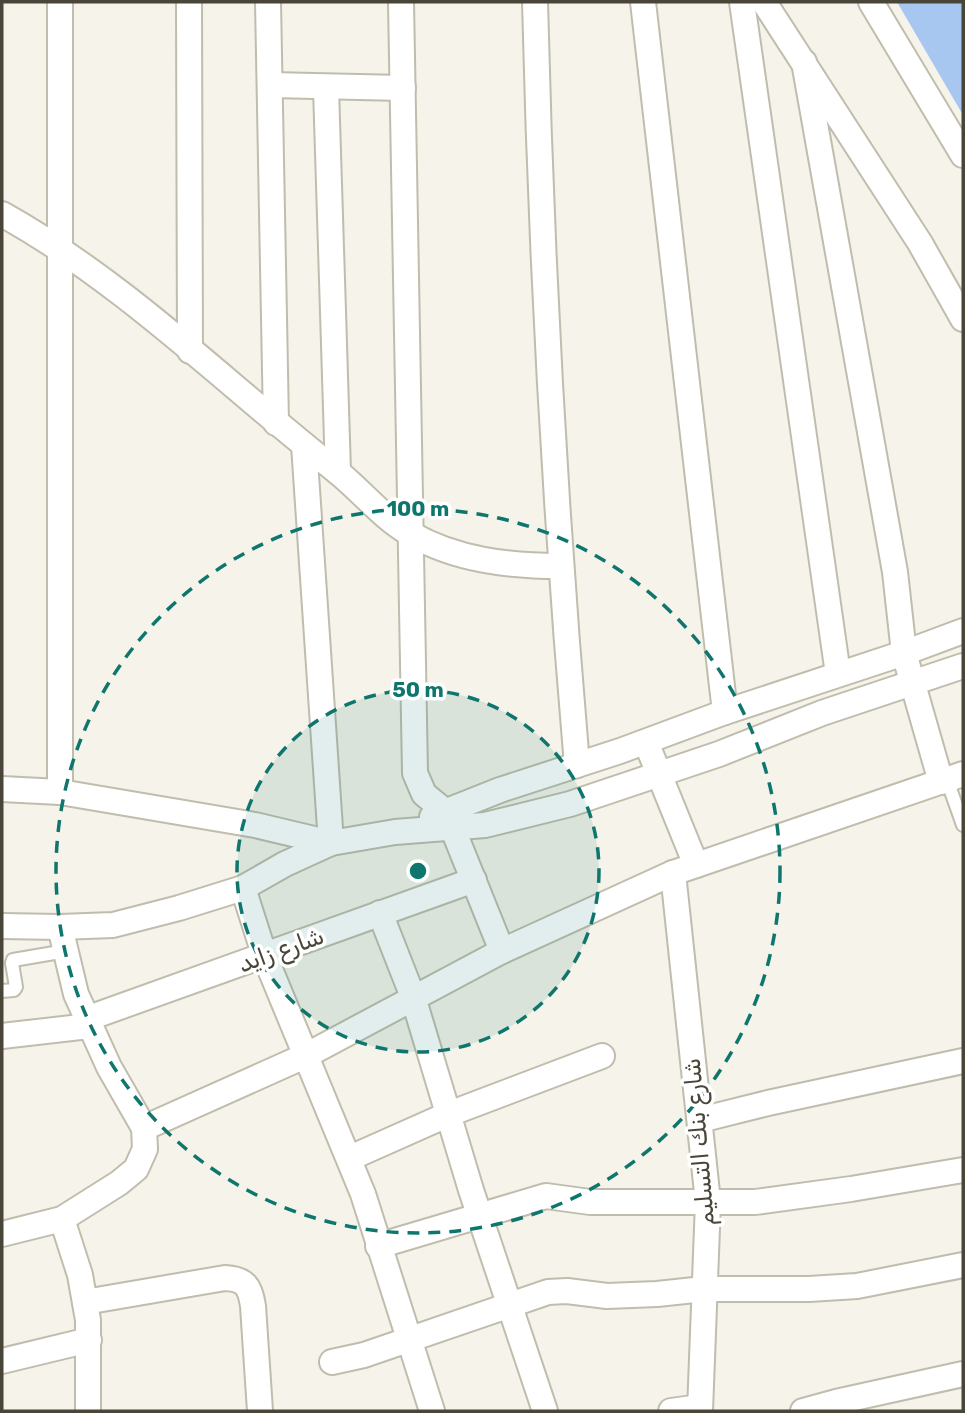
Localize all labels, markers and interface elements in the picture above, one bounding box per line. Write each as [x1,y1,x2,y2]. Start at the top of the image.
text: 100 m [387,496,449,521]
text: 50 m [392,677,444,702]
centre of rings [406,859,430,883]
street label: شارع زايد [234,922,328,980]
street label: شارع بنك التسليم [678,1057,722,1227]

